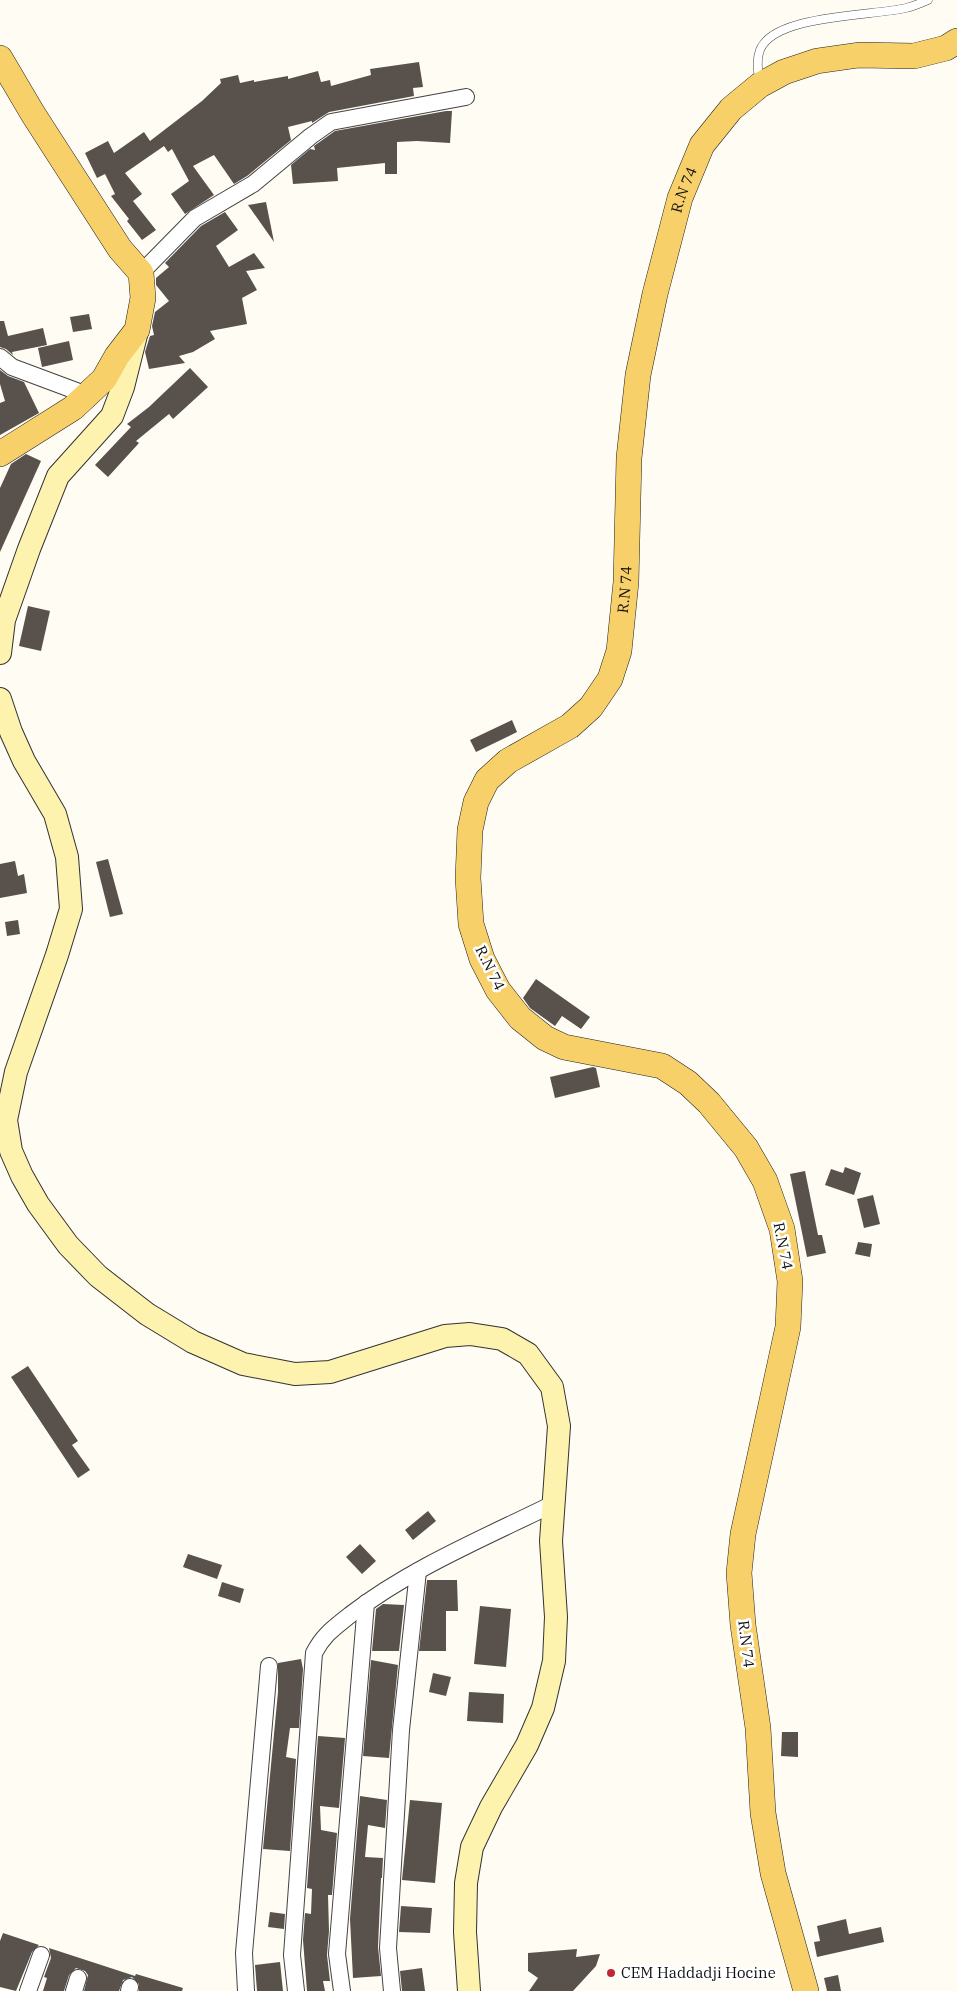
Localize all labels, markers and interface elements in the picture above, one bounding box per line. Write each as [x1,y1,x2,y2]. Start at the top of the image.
street label: R.N 74 [667,164,701,215]
street label: R.N 74 [613,566,635,614]
street label: R.N 74 [471,942,509,993]
street label: R.N 74 [770,1221,797,1271]
street label: R.N 74 [734,1619,759,1669]
place label: CEM Haddadji Hocine [621,1963,776,1982]
marker: CEM Haddadji Hocine [605,1967,617,1979]

